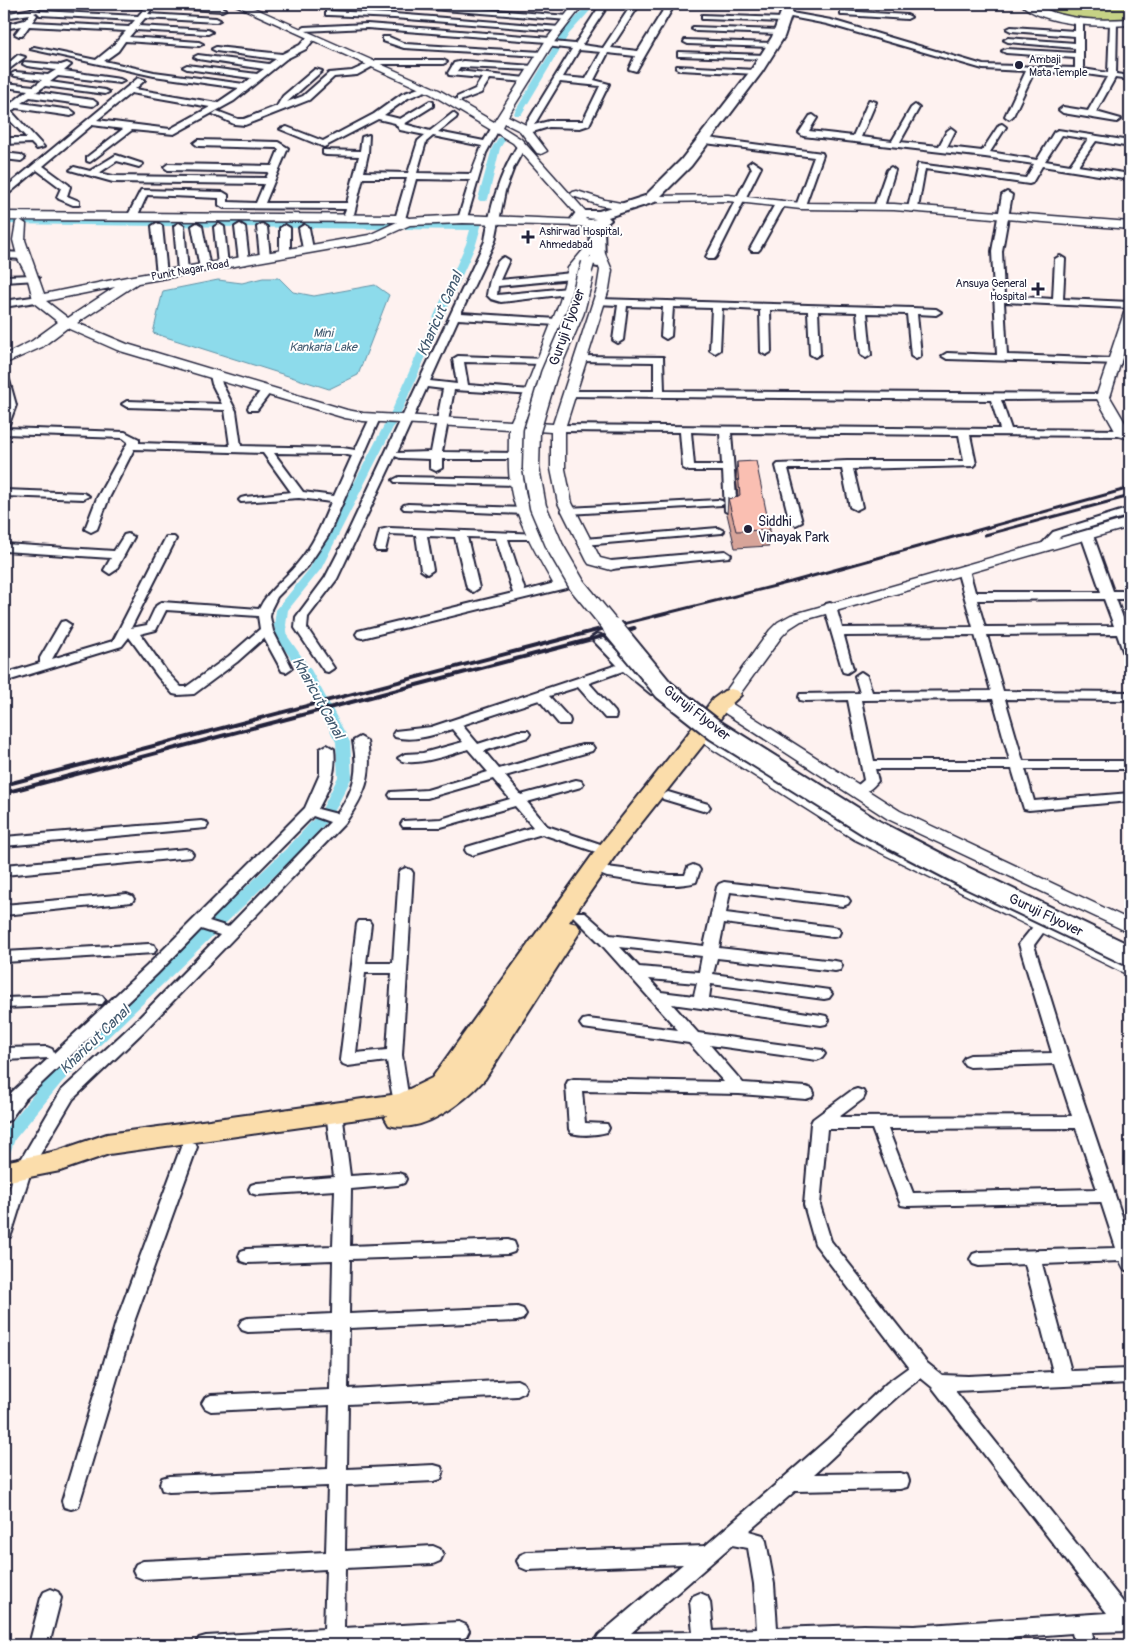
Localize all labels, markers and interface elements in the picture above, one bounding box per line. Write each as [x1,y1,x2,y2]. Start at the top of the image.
place label: Ambaji Mata Temple [1029,53,1088,79]
marker: Ambaji Mata Temple [1013,59,1025,71]
place label: Ashirwad Hospital, Ahmedabad [539,225,623,251]
marker: Ashirwad Hospital, Ahmedabad [521,230,535,244]
street label: Punit Nagar Road [150,257,230,283]
water label: Kharicut Canal [413,268,468,359]
place label: Ansuya General Hospital [956,277,1027,303]
marker: Ansuya General Hospital [1031,282,1045,296]
street label: Guruji Flyover [545,286,589,368]
water label: Mini Kankaria Lake [289,326,358,355]
place label: Siddhi Vinayak Park [758,513,829,546]
marker: Siddhi Vinayak Park [742,523,754,535]
water label: Kharicut Canal [288,654,349,743]
street label: Guruji Flyover [660,681,734,745]
street label: Guruji Flyover [1006,890,1086,940]
water label: Kharicut Canal [56,1001,135,1078]

